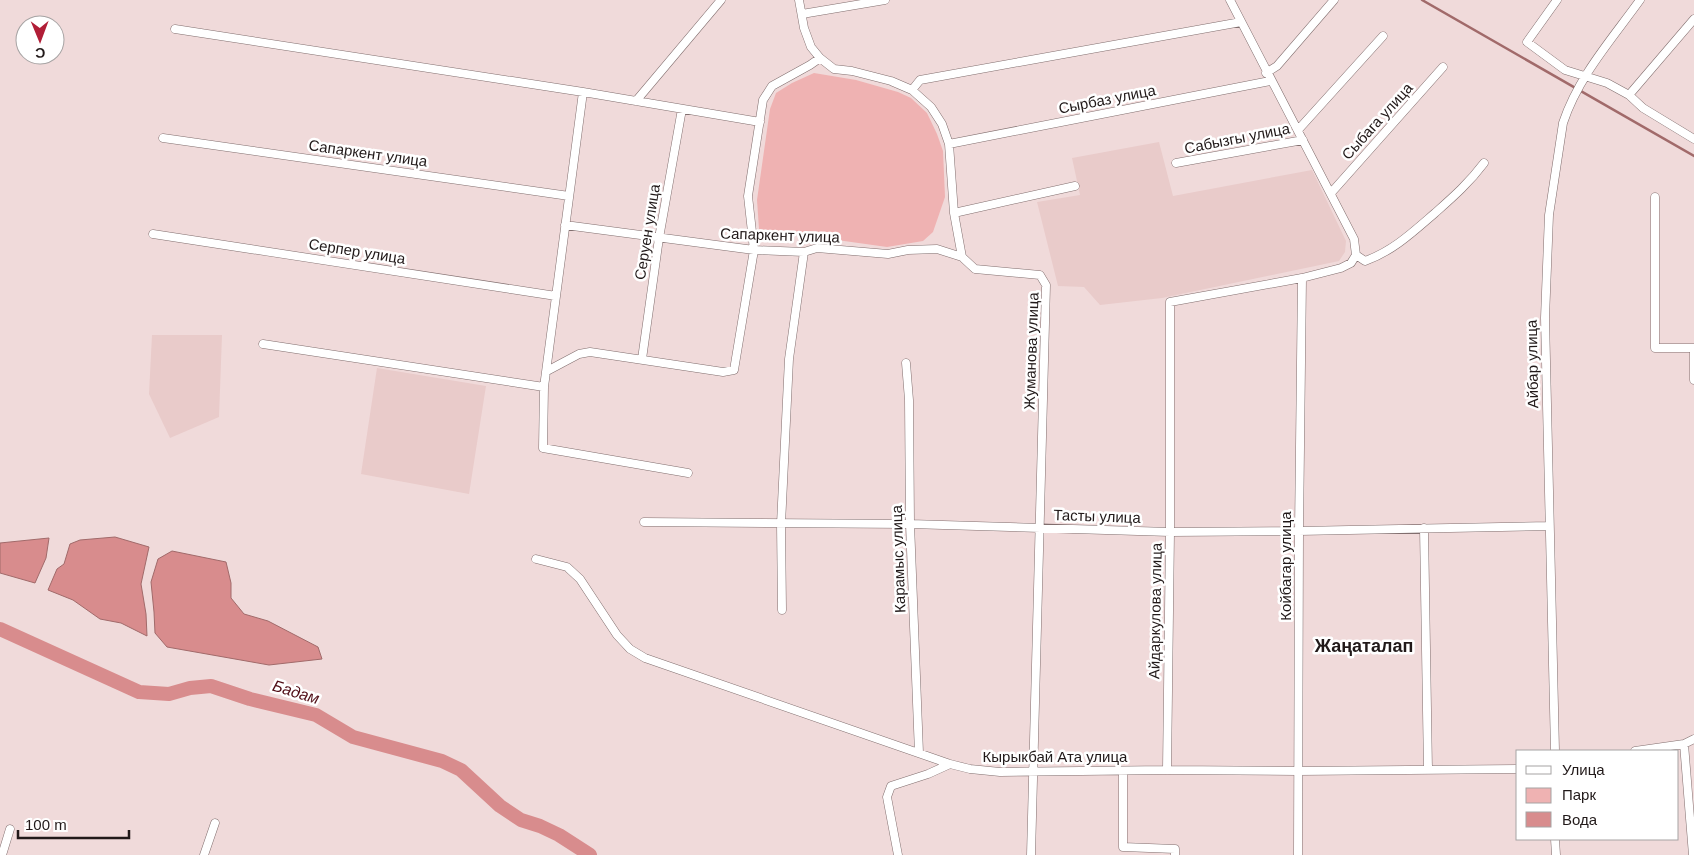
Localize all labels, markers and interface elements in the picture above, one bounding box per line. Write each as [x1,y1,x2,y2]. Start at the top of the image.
north arrow [15,15,65,65]
text: С [35,45,45,61]
street label: Сыбага улица [1338,79,1416,163]
street label: Сырбаз улица [1057,81,1158,117]
street label: Сабызгы улица [1183,119,1292,157]
street label: Сапаркент улица [308,136,429,170]
street label: Серуен улица [631,182,663,281]
street label: Сапаркент улица [720,224,841,246]
street label: Серпер улица [307,235,407,267]
street label: Жуманова улица [1020,291,1042,410]
street label: Айбар улица [1523,319,1541,409]
street label: Карамыс улица [888,504,908,613]
street label: Тасты улица [1053,506,1142,526]
street label: Койбагар улица [1277,511,1294,621]
street label: Айдаркулова улица [1145,542,1165,679]
district label: Жаңаталап [1314,636,1413,656]
water label: Бадам [271,677,321,707]
street label: Кырыкбай Ата улица [983,748,1128,765]
legend [1516,750,1679,840]
text: Улица [1562,761,1605,778]
text: Парк [1562,786,1596,803]
scale bar [18,808,129,840]
text: Вода [1562,811,1598,828]
text: 100 m [25,816,67,833]

